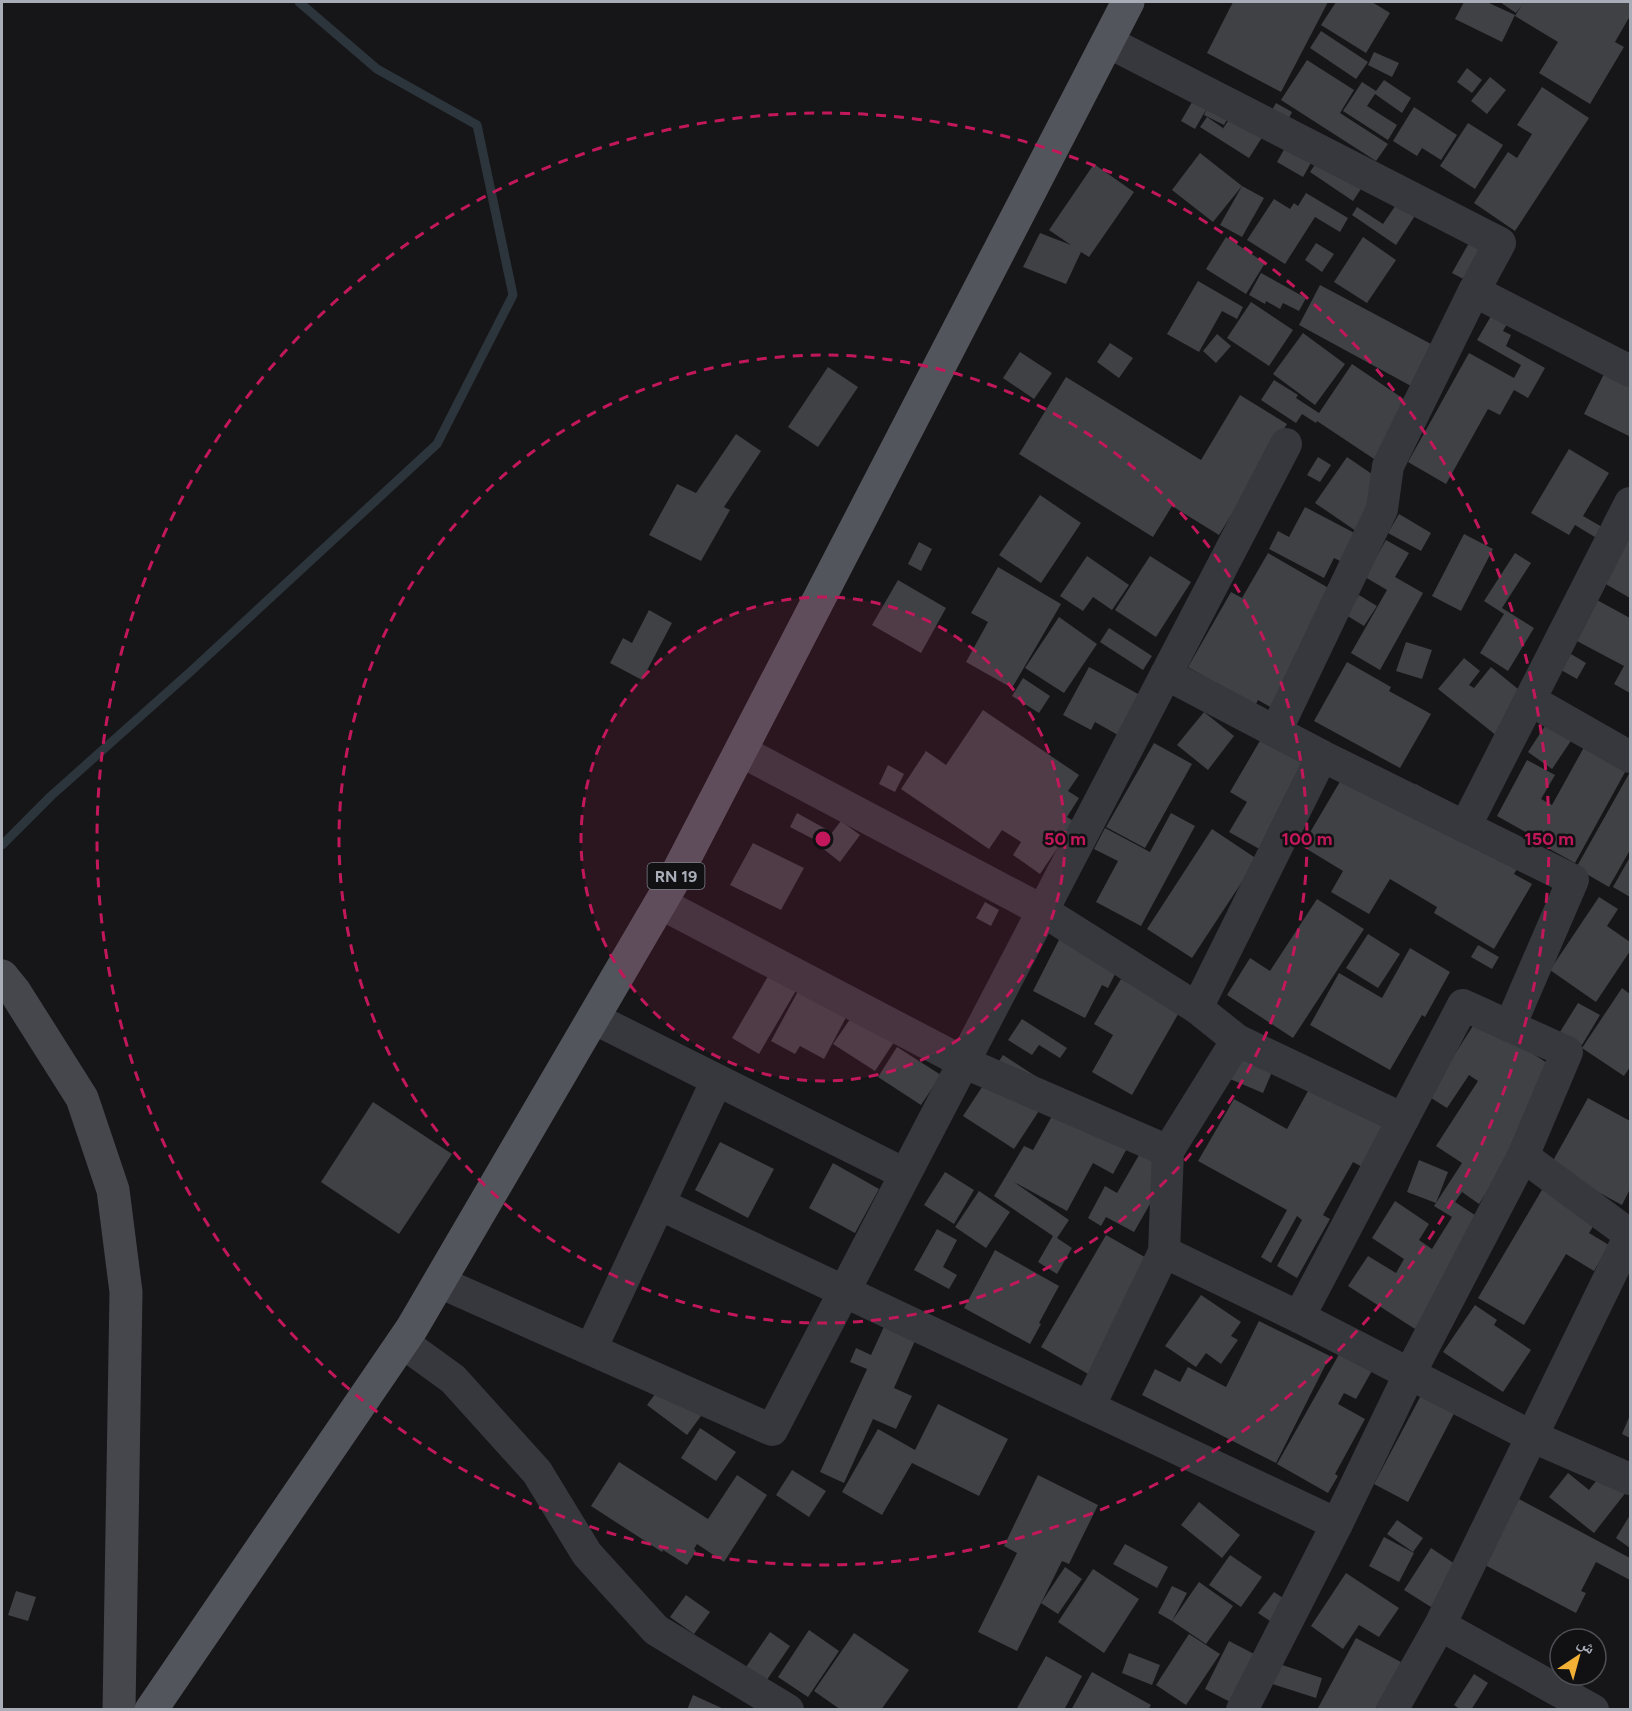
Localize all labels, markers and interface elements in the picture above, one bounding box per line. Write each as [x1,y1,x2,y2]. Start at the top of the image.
text: 50 m [1044,828,1086,850]
text: 100 m [1282,828,1332,850]
text: 150 m [1524,828,1574,850]
centre of rings [813,829,833,849]
road number: RN 19 [648,863,704,889]
north arrow [1548,1627,1608,1687]
text: ش [1574,1633,1599,1658]

